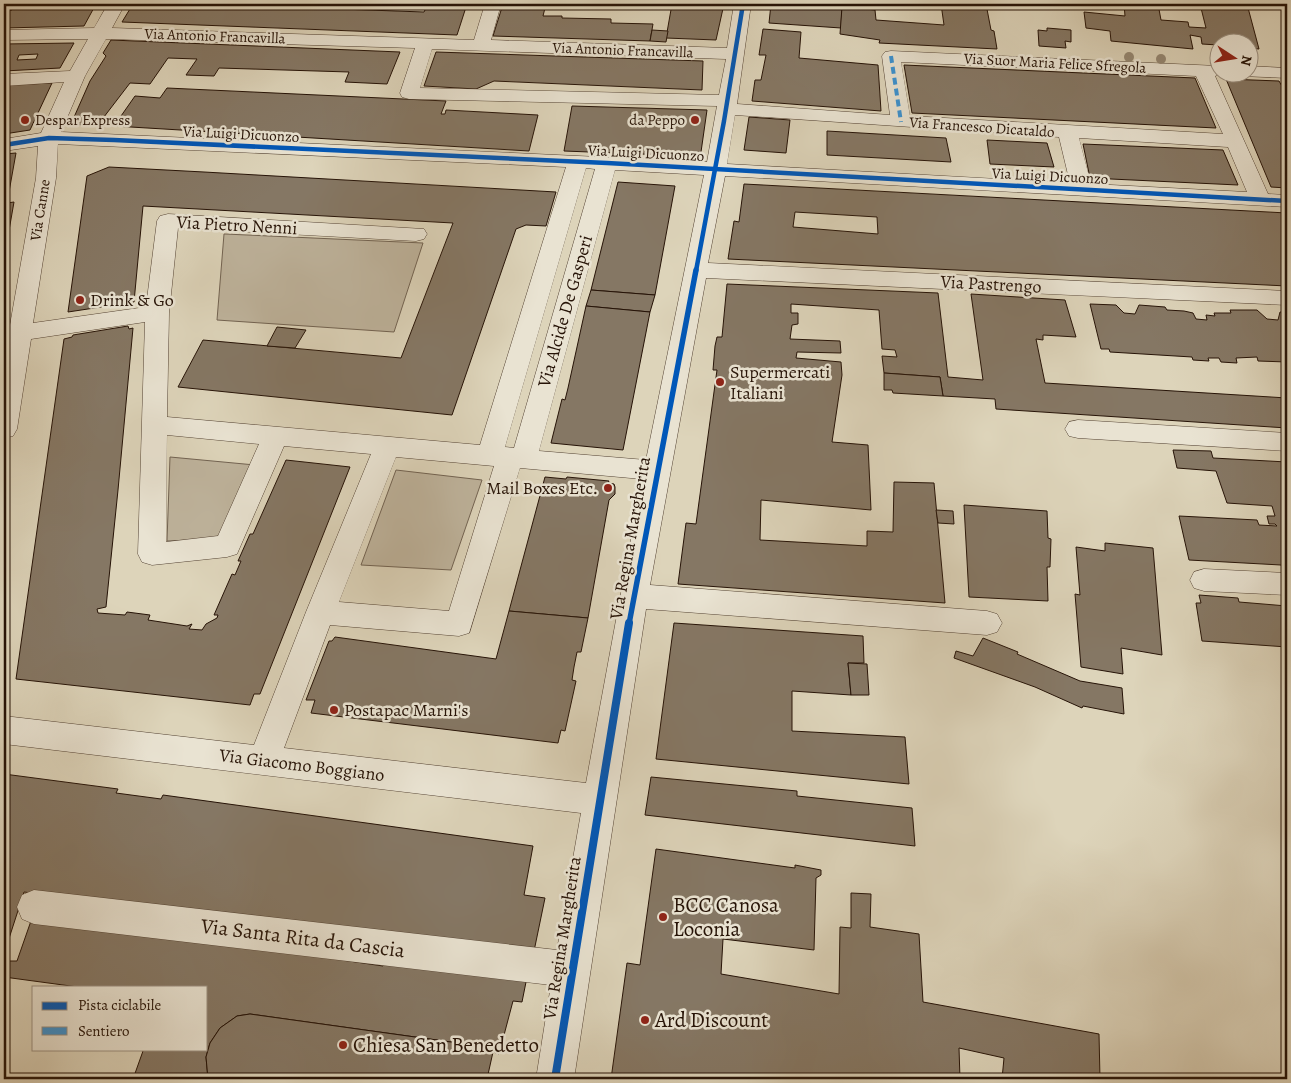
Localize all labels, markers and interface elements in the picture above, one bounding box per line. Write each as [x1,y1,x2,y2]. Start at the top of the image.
street label: Via Antonio Francavilla [143,24,286,48]
north arrow [1208,32,1258,82]
street label: Via Antonio Francavilla [551,38,694,62]
street label: Via Suor Maria Felice Sfregola [962,48,1147,78]
text: N [1236,54,1257,68]
place label: Despar Express [35,110,130,130]
place label: da Peppo [629,110,685,130]
street label: Via Francesco Dicataldo [908,112,1055,142]
marker: Despar Express [19,114,31,126]
marker: da Peppo [689,114,701,126]
street label: Via Luigi Dicuonzo [181,121,300,147]
street label: Via Luigi Dicuonzo [586,140,705,166]
street label: Via Luigi Dicuonzo [990,163,1109,189]
street label: Via Canne [25,177,55,243]
street label: Via Pietro Nenni [175,210,298,240]
street label: Via Alcide De Gasperi [532,232,598,391]
street label: Via Pastrengo [939,269,1042,299]
place label: Drink & Go [90,288,174,312]
marker: Drink & Go [74,294,86,306]
place label: Supermercati Italiani [730,360,830,405]
marker: Supermercati Italiani [714,376,726,388]
street label: Via Regina Margherita [604,454,656,622]
place label: Mail Boxes Etc. [486,476,598,500]
marker: Mail Boxes Etc. [602,482,614,494]
place label: Postapac Marni's [344,698,468,722]
marker: Postapac Marni's [328,704,340,716]
street label: Via Giacomo Boggiano [217,743,386,787]
street label: Via Regina Margherita [537,854,587,1022]
place label: BCC Canosa Loconia [673,891,779,943]
street label: Via Santa Rita da Cascia [198,911,407,964]
marker: BCC Canosa Loconia [657,911,669,923]
legend [32,986,208,1050]
text: Pista ciclabile [78,995,161,1015]
place label: Ard Discount [654,1006,768,1034]
marker: Ard Discount [639,1014,651,1026]
text: Sentiero [78,1021,130,1041]
place label: Chiesa San Benedetto [353,1031,539,1059]
marker: Chiesa San Benedetto [337,1039,349,1051]

